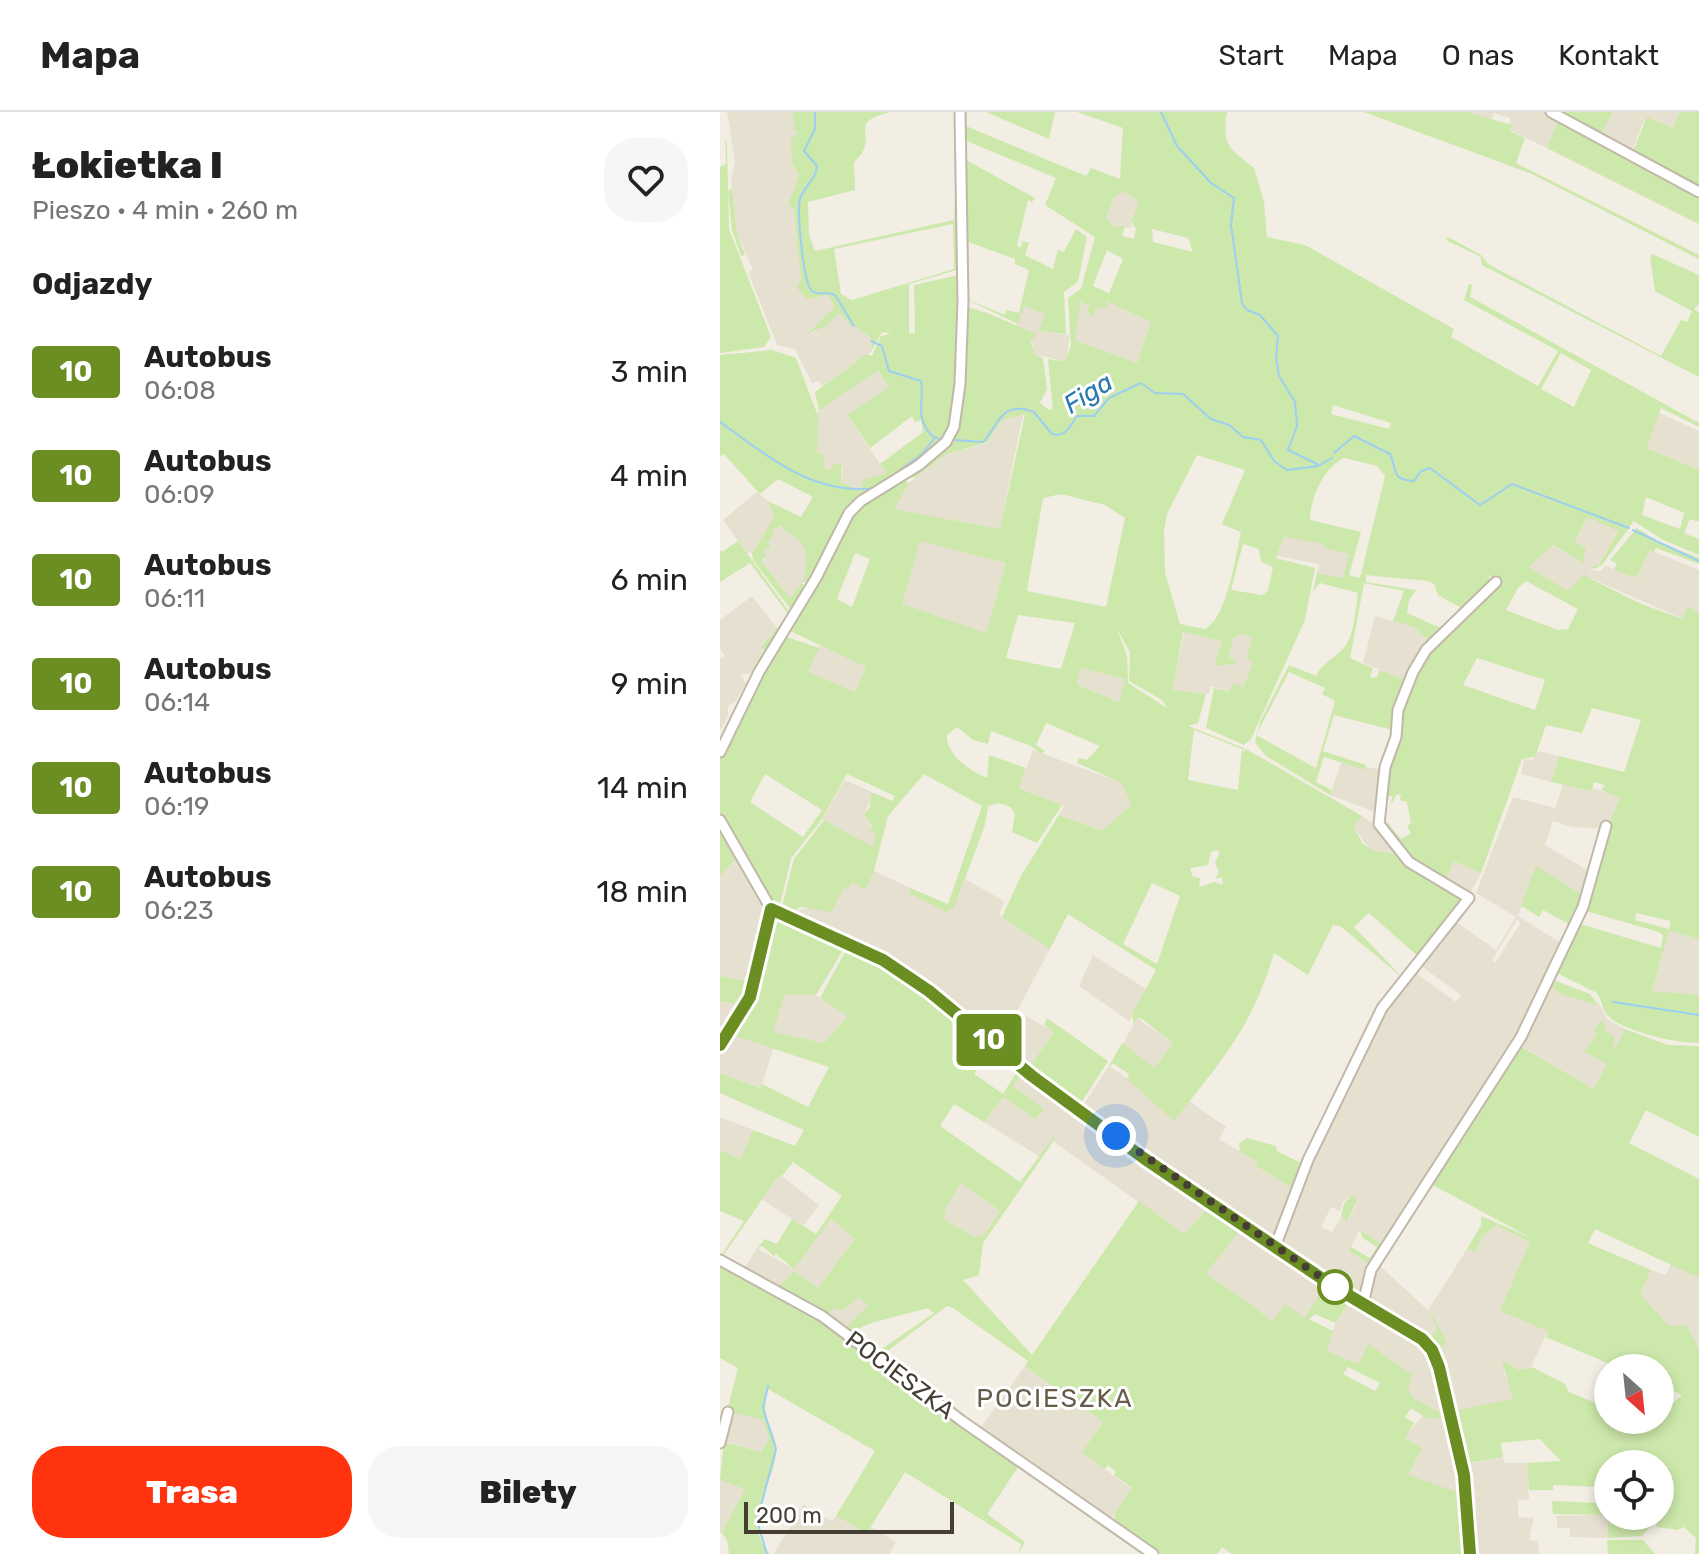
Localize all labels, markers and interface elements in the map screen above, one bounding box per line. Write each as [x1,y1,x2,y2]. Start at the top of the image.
text: Mapa [40,32,140,78]
text: Start [1219,39,1284,72]
text: Mapa [1328,39,1398,72]
text: O nas [1442,39,1514,72]
text: Kontakt [1558,39,1659,72]
button: heart [604,138,688,222]
text: Łokietka I [32,142,223,188]
text: Pieszo · 4 min · 260 m [32,195,298,226]
text: Odjazdy [32,266,152,302]
text: Autobus [144,339,272,375]
text: 3 min [611,354,688,390]
text: 10 [60,355,92,388]
water label: Figa [1058,366,1119,420]
text: 06:08 [144,375,216,406]
text: Autobus [144,443,272,479]
text: 4 min [610,458,688,494]
text: 10 [60,459,92,492]
text: 06:09 [144,479,215,510]
text: Autobus [144,547,272,583]
text: 6 min [610,562,688,598]
text: 10 [60,563,92,596]
text: 06:11 [144,583,205,614]
text: Autobus [144,651,272,687]
text: 9 min [611,666,688,702]
text: 10 [60,667,92,700]
text: 06:14 [144,687,210,718]
text: Autobus [144,755,272,791]
text: 14 min [597,770,688,806]
text: 10 [60,771,92,804]
text: 06:19 [144,791,209,822]
text: Autobus [144,859,272,895]
text: 18 min [597,874,688,910]
text: 10 [60,875,92,908]
text: 06:23 [144,895,214,926]
line badge: 10 [953,1014,1025,1066]
text: 10 [973,1023,1005,1056]
your location [1096,1116,1136,1156]
unlabelled marker [1318,1270,1352,1304]
street label: POCIESZKA [840,1325,960,1425]
north arrow [1594,1354,1674,1434]
map controls [1594,1354,1674,1530]
district label: POCIESZKA [976,1383,1134,1414]
button: Trasa [32,1446,352,1538]
button: Bilety [368,1446,688,1538]
button: locate [1594,1450,1674,1530]
scale bar [744,1498,954,1534]
text: 200 m [756,1502,822,1529]

